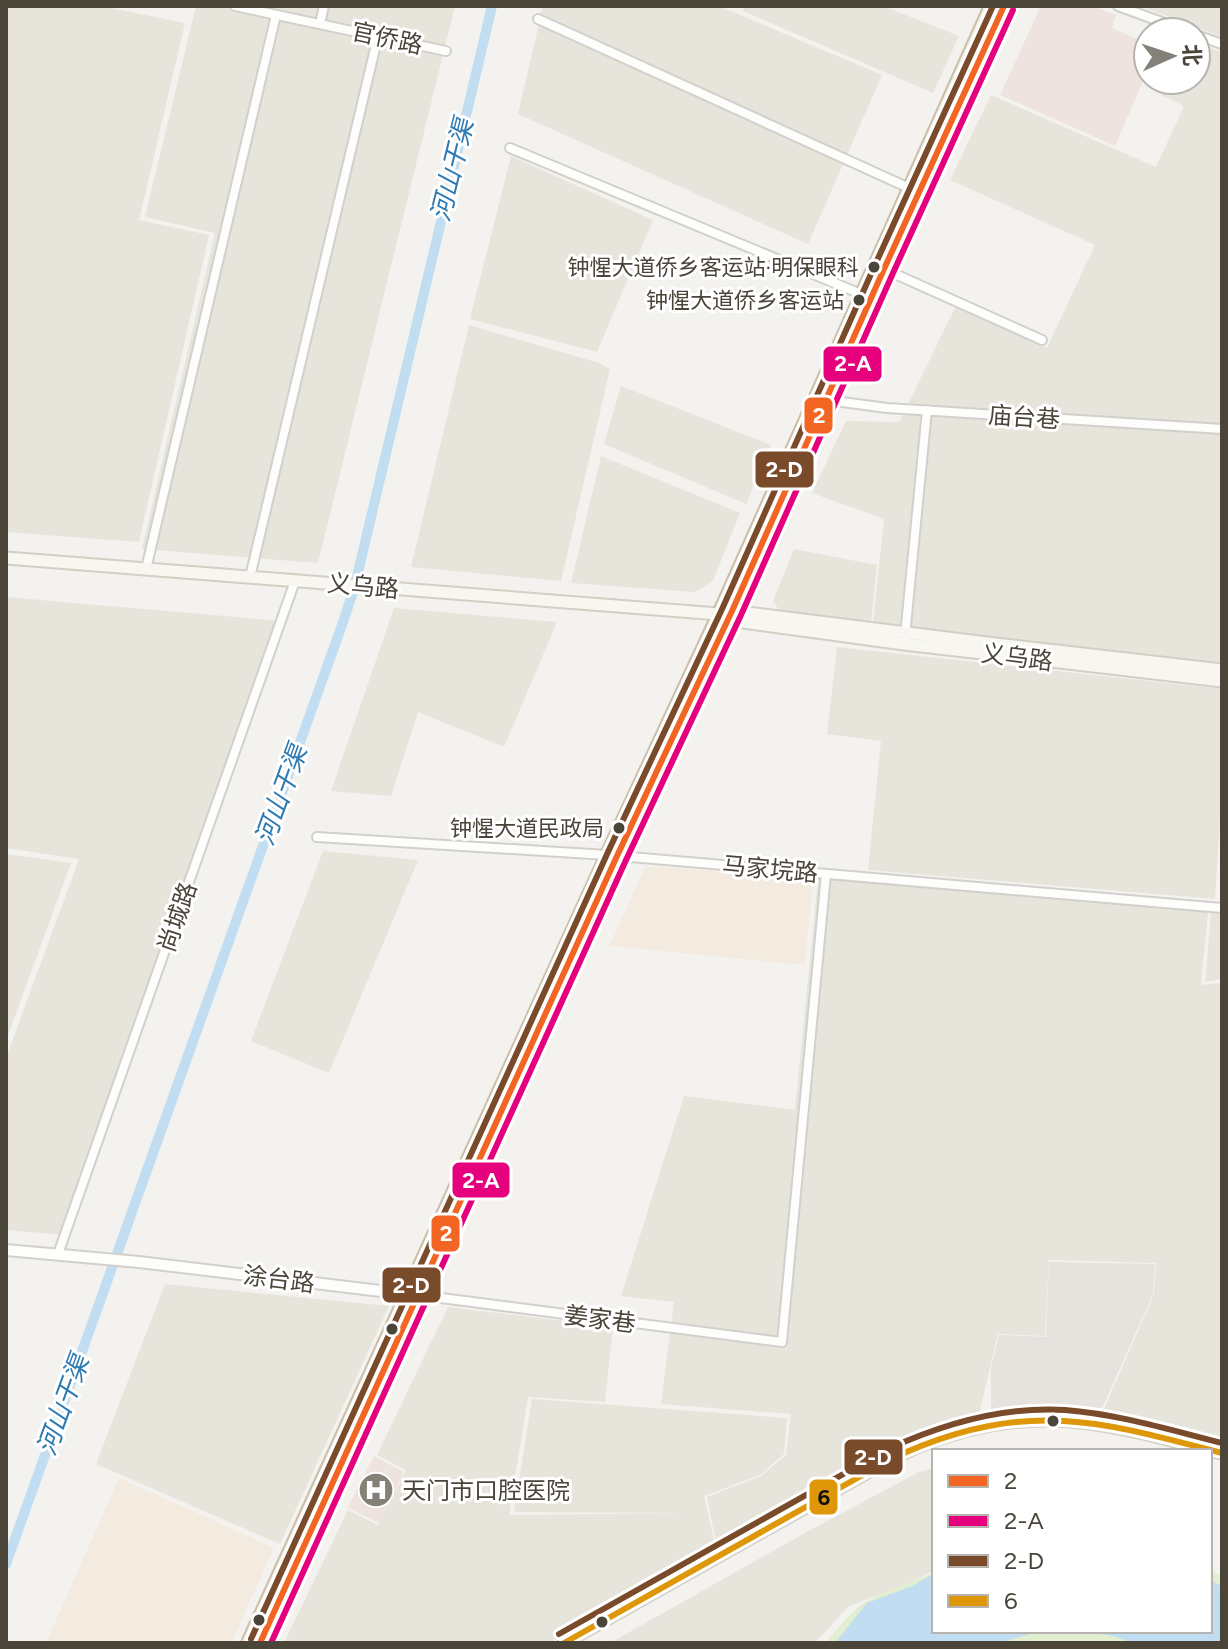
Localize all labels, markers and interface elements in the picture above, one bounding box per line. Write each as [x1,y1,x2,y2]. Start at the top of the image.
street label: 官侨路 [349,16,425,60]
north arrow [1132,16,1212,96]
text: 北 [1177,43,1206,67]
water label: 河山干渠 [424,112,481,224]
place label: 钟惺大道侨乡客运站·明保眼科 [567,254,859,281]
marker: 钟惺大道侨乡客运站·明保眼科 [866,259,882,275]
place label: 钟惺大道侨乡客运站 [646,287,844,314]
marker: 钟惺大道侨乡客运站 [851,292,867,308]
line badge: 2-A [822,345,883,383]
text: 2-A [834,350,872,377]
line badge: 2 [803,396,834,435]
street label: 庙台巷 [987,400,1061,434]
text: 2 [813,402,825,429]
line badge: 2-D [754,450,815,489]
text: 2-D [765,456,803,483]
street label: 义乌路 [326,568,400,604]
street label: 义乌路 [980,638,1054,676]
water label: 河山干渠 [248,737,315,849]
place label: 钟惺大道民政局 [450,815,604,842]
marker: 钟惺大道民政局 [611,820,627,836]
street label: 马家垸路 [721,850,819,888]
street label: 尚城路 [152,878,202,956]
line badge: 2-A [451,1161,511,1199]
text: 2-A [462,1167,500,1194]
line badge: 2 [430,1214,461,1253]
text: 2 [440,1220,452,1247]
street label: 涂台路 [242,1260,316,1298]
line badge: 2-D [381,1266,442,1304]
text: 2-D [392,1272,430,1299]
street label: 姜家巷 [563,1300,637,1338]
unlabelled marker [384,1321,400,1337]
water label: 河山干渠 [30,1347,97,1459]
unlabelled marker [1045,1413,1061,1429]
line badge: 2-D [843,1438,904,1476]
text: 2-D [854,1444,892,1471]
legend [932,1449,1212,1633]
text: 2 [1004,1466,1017,1495]
hospital icon: 天门市口腔医院 [357,1471,395,1509]
place label: 天门市口腔医院 [402,1476,570,1505]
line badge: 6 [808,1478,839,1516]
text: 6 [818,1484,831,1511]
text: 2-A [1004,1506,1044,1535]
text: 2-D [1004,1546,1044,1575]
text: 6 [1004,1586,1018,1615]
unlabelled marker [251,1612,267,1628]
unlabelled marker [594,1614,610,1630]

